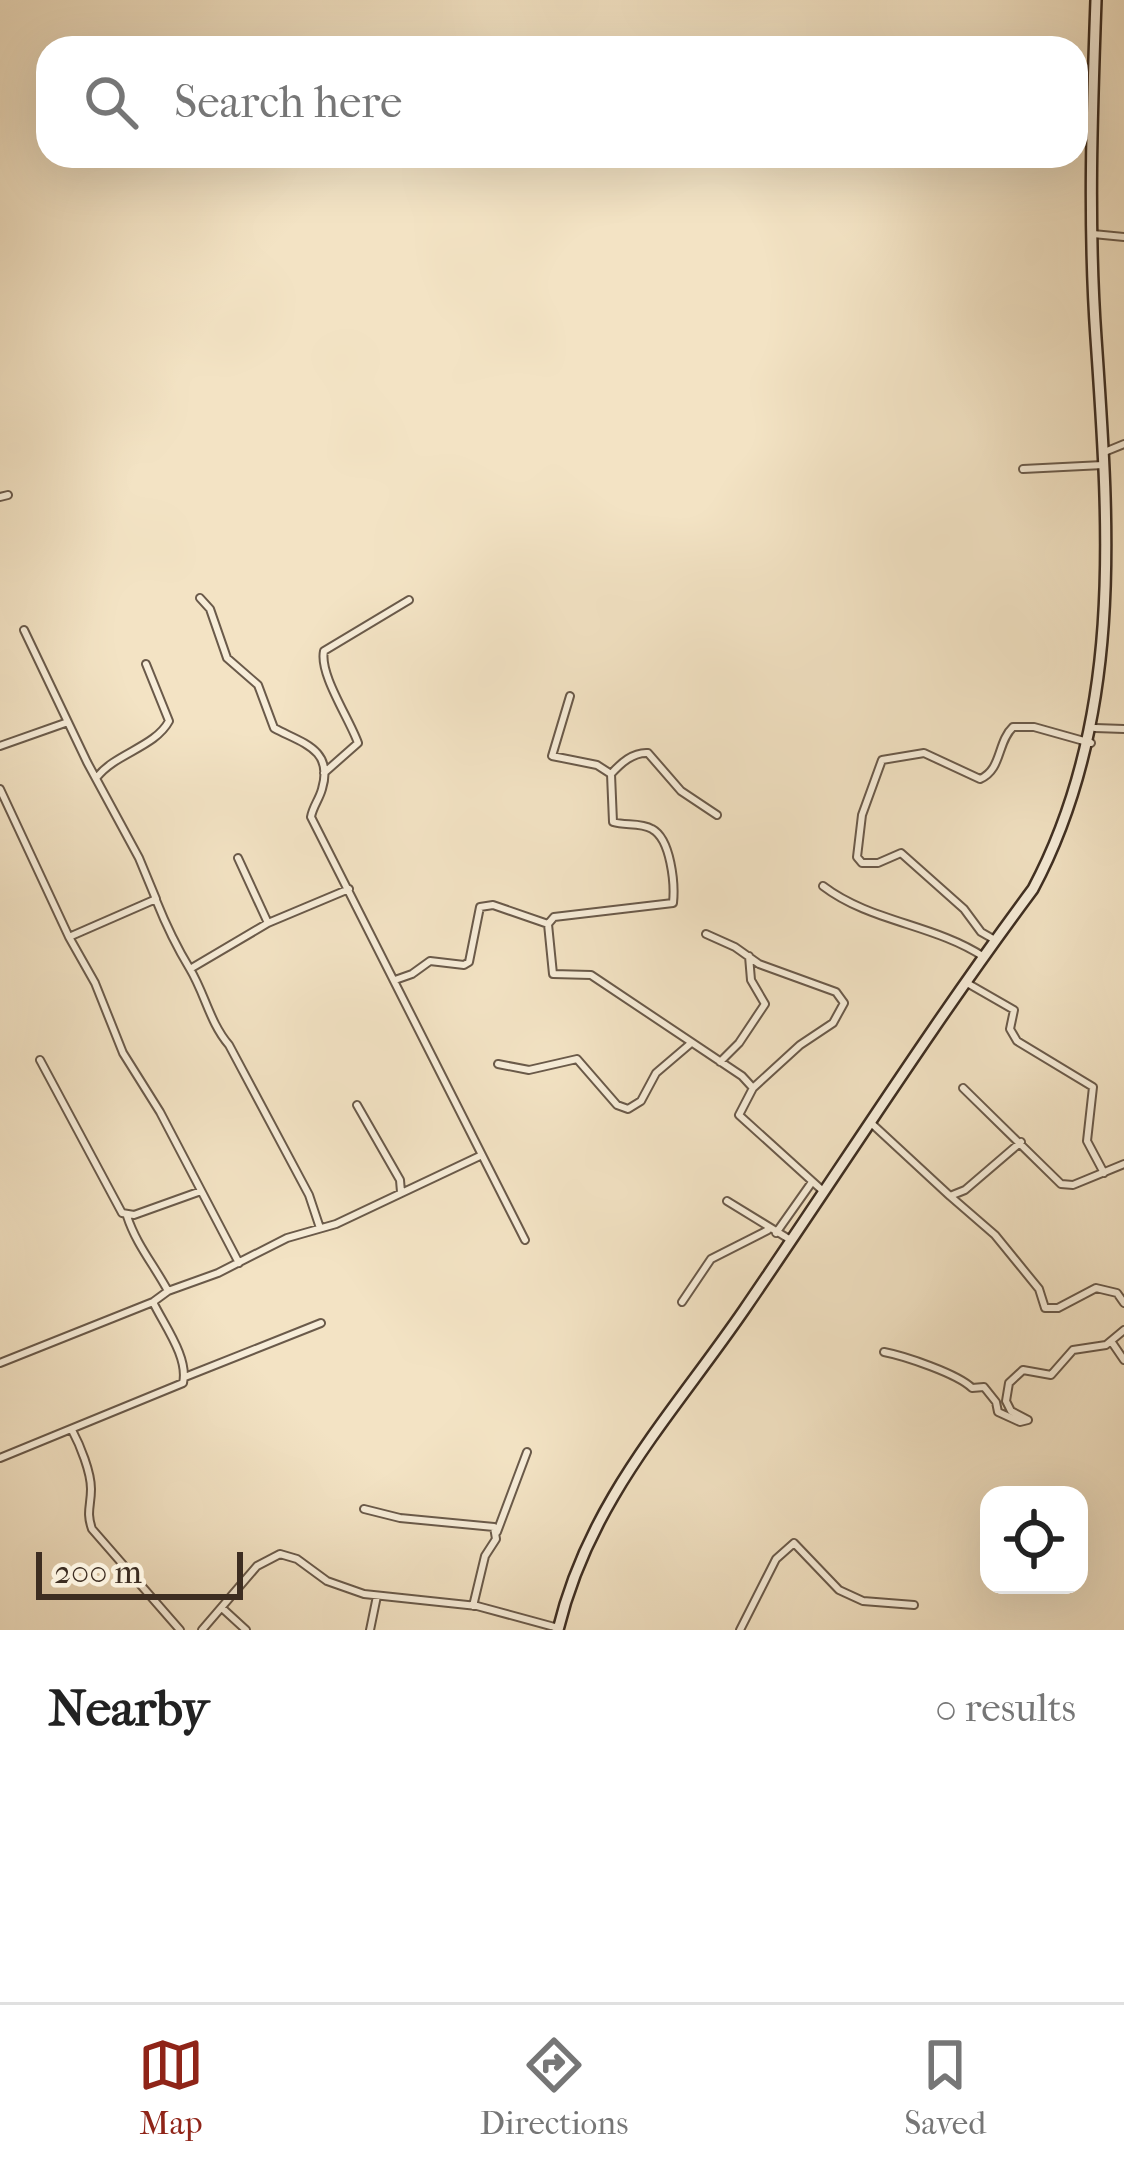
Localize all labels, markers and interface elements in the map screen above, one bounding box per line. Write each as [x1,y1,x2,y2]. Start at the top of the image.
search box [36,36,1088,168]
icon: search [78,69,144,135]
text: Search here [174,76,402,129]
map controls [980,1486,1088,1594]
button: locate [980,1486,1088,1594]
scale bar [36,1546,243,1599]
text: 200 m [54,1553,142,1592]
text: Nearby [48,1678,209,1738]
text: 0 results [935,1685,1076,1731]
tab: Map [138,2032,204,2143]
tab: Directions [480,2032,628,2143]
tab: Saved [904,2032,986,2143]

